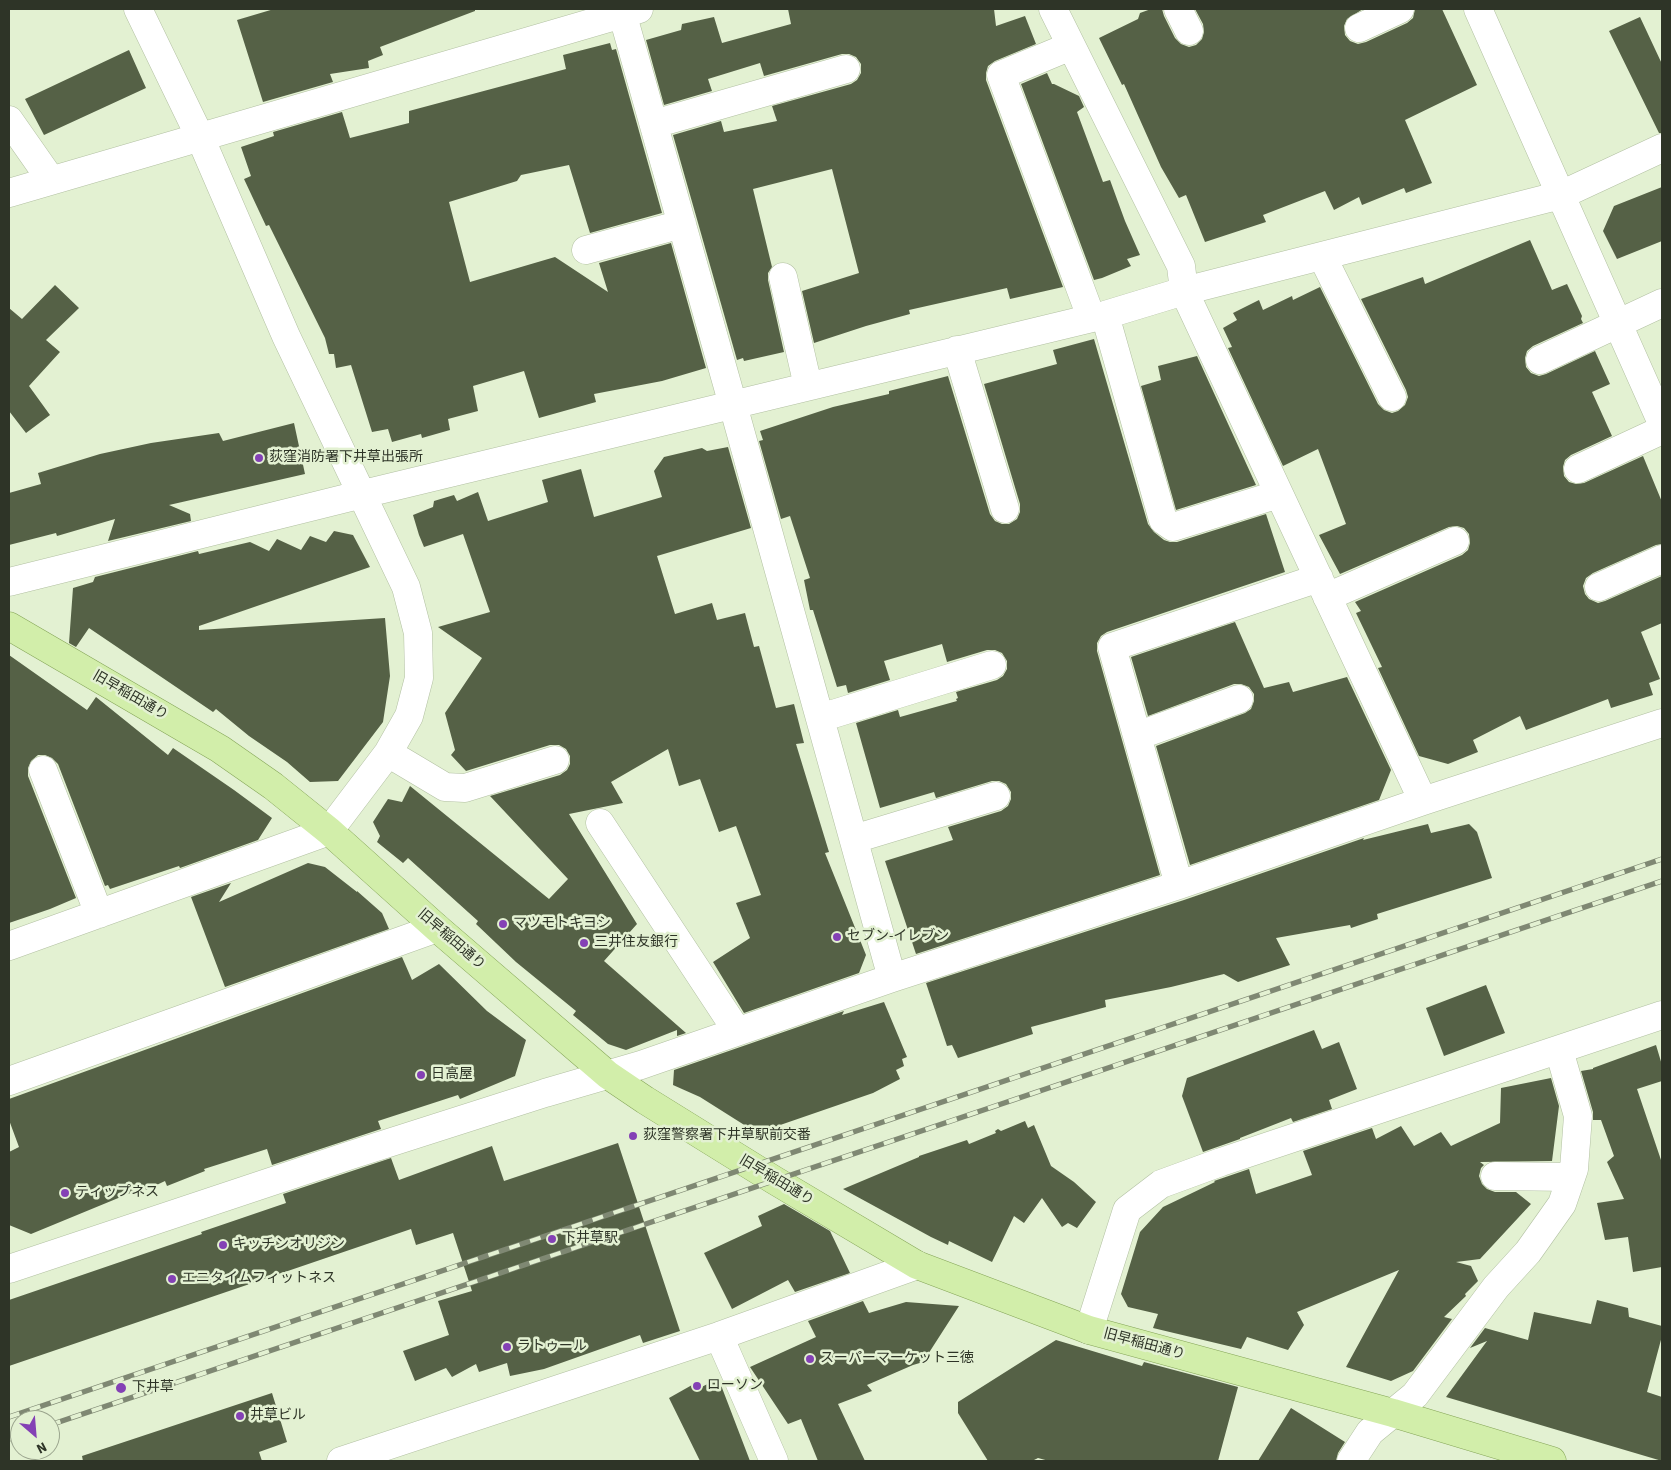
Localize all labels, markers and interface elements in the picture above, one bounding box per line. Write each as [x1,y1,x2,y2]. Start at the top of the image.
place label: 荻窪消防署下井草出張所 [269,450,423,466]
marker: 荻窪消防署下井草出張所 [253,452,265,464]
street label: 旧早稲田通り [89,668,171,724]
street label: 旧早稲田通り [414,906,488,974]
place label: マツモトキヨシ [513,916,611,932]
marker: マツモトキヨシ [497,918,509,930]
place label: セブン-イレブン [847,929,949,945]
marker: セブン-イレブン [831,931,843,943]
place label: 三井住友銀行 [594,935,678,951]
marker: 三井住友銀行 [578,937,590,949]
place label: 日高屋 [431,1067,473,1083]
marker: 日高屋 [415,1069,427,1081]
place label: 荻窪警察署下井草駅前交番 [643,1128,811,1144]
marker: 荻窪警察署下井草駅前交番 [627,1130,639,1142]
street label: 旧早稲田通り [736,1152,816,1210]
place label: ティップネス [75,1185,159,1201]
marker: ティップネス [59,1187,71,1199]
place label: 下井草駅 [562,1231,618,1247]
marker: 下井草駅 [546,1233,558,1245]
place label: キッチンオリジン [233,1237,345,1253]
marker: キッチンオリジン [217,1239,229,1251]
place label: エニタイムフィットネス [182,1271,336,1287]
marker: エニタイムフィットネス [166,1273,178,1285]
street label: 旧早稲田通り [1101,1326,1187,1364]
place label: ラトゥール [517,1339,587,1355]
marker: ラトゥール [501,1341,513,1353]
place label: スーパーマーケット三徳 [820,1351,974,1367]
marker: スーパーマーケット三徳 [804,1353,816,1365]
place label: ローソン [707,1378,763,1394]
place label: 下井草 [132,1380,174,1396]
marker: ローソン [691,1380,703,1392]
marker: 下井草 [114,1381,128,1395]
place label: 井草ビル [250,1408,306,1424]
north arrow [10,1410,60,1460]
marker: 井草ビル [234,1410,246,1422]
text: N [33,1436,50,1458]

